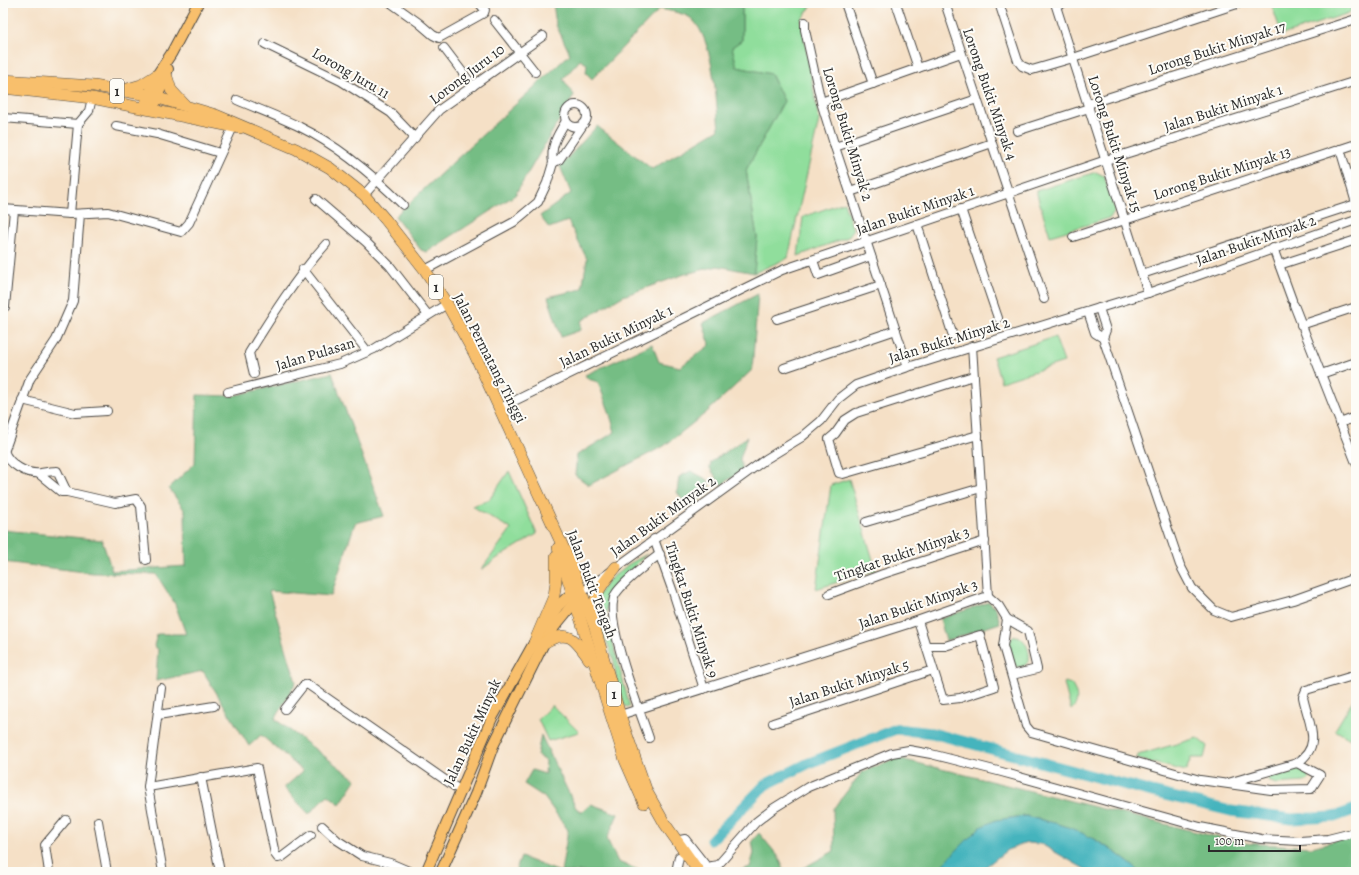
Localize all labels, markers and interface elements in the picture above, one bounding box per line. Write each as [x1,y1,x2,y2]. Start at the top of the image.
street label: Lorong Bukit Minyak 17 [1146,16,1289,80]
street label: Lorong Bukit Minyak 4 [958,25,1022,163]
street label: Lorong Juru 10 [425,39,509,109]
street label: Lorong Juru 11 [309,43,393,103]
street label: Lorong Bukit Minyak 2 [818,65,878,203]
street label: Lorong Bukit Minyak 15 [1083,73,1147,215]
road number: 1 [110,79,124,103]
street label: Jalan Bukit Minyak 1 [1161,79,1285,137]
street label: Lorong Bukit Minyak 13 [1151,141,1293,205]
street label: Jalan Bukit Minyak 1 [853,180,977,240]
street label: Jalan Bukit Minyak 2 [1193,210,1319,270]
road number: 1 [429,275,443,299]
street label: Jalan Permatang Tinggi [449,290,531,426]
street label: Jalan Bukit Minyak 1 [556,300,676,372]
street label: Jalan Bukit Minyak 2 [886,312,1012,368]
street label: Jalan Pulasan [273,333,357,375]
street label: Jalan Bukit Minyak 2 [606,471,720,561]
street label: Tingkat Bukit Minyak 3 [832,522,972,586]
street label: Jalan Bukit Tengah [562,527,622,641]
street label: Tingkat Bukit Minyak 9 [661,539,723,681]
street label: Jalan Bukit Minyak 3 [856,574,980,634]
street label: Jalan Bukit Minyak 5 [786,654,912,712]
street label: Jalan Bukit Minyak [439,675,506,789]
road number: 1 [607,682,621,706]
scale bar [1209,827,1300,853]
text: 100 m [1215,833,1244,849]

